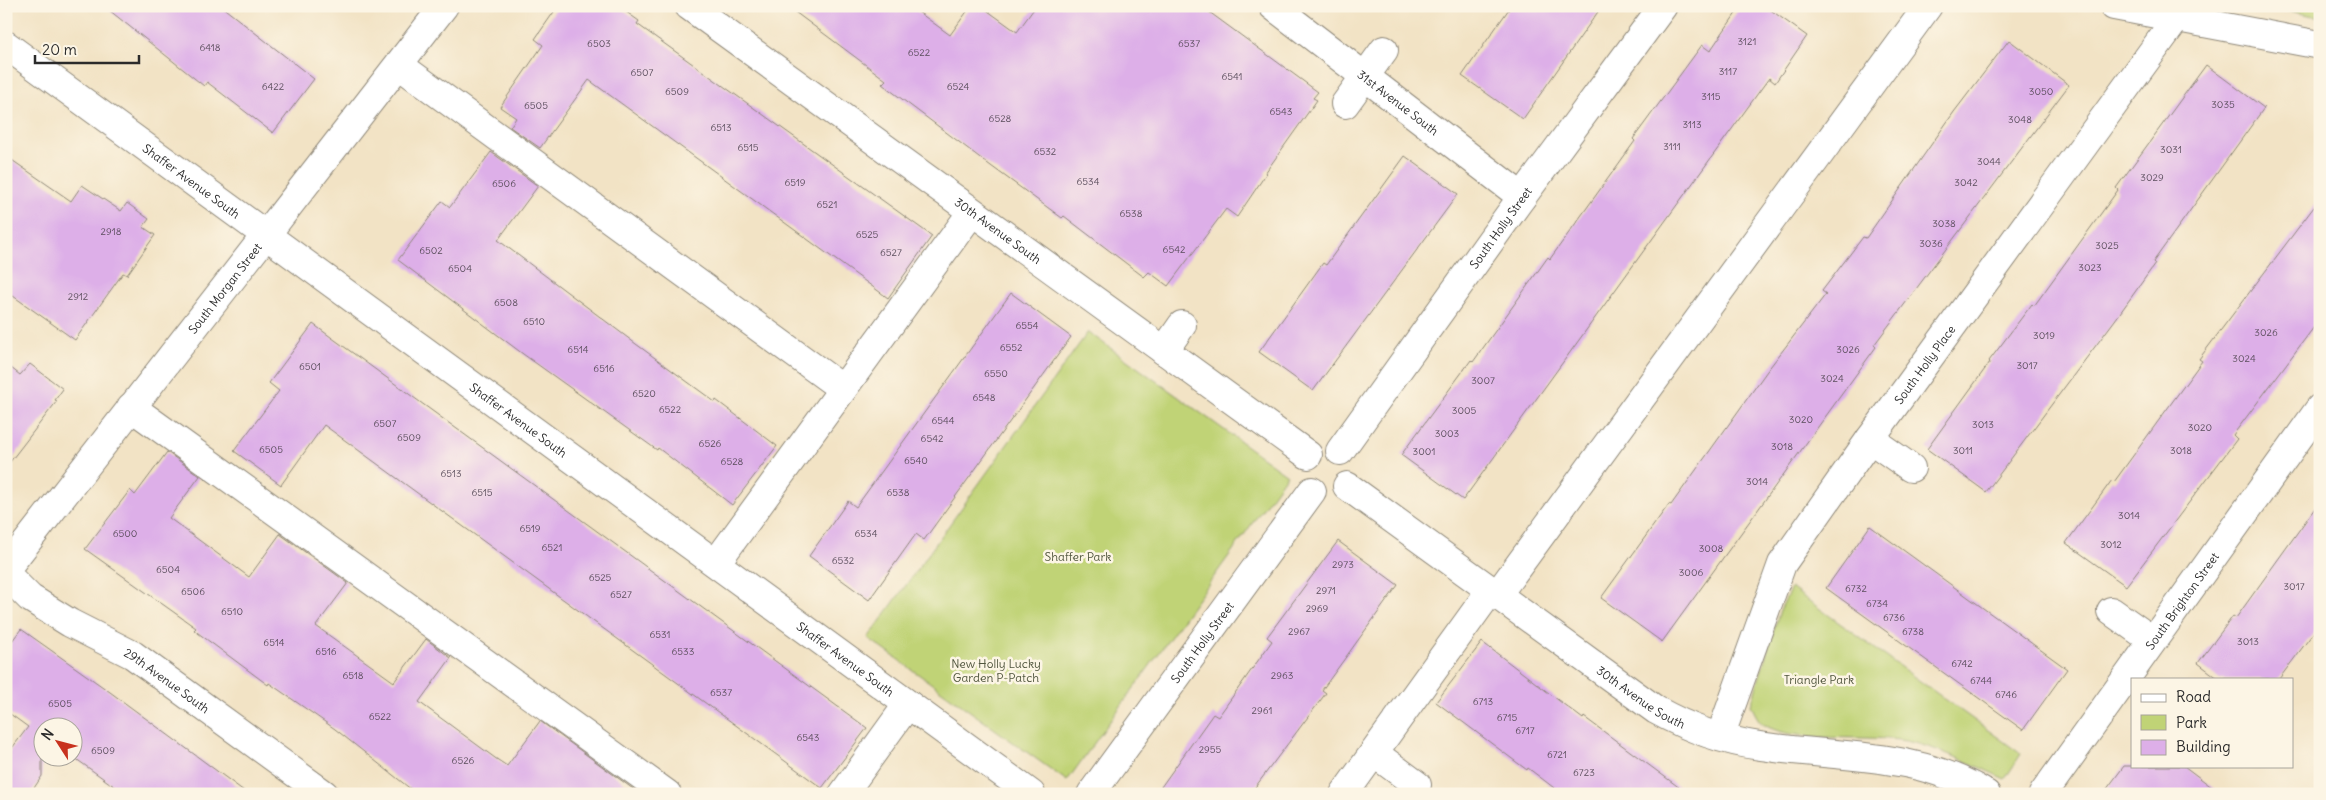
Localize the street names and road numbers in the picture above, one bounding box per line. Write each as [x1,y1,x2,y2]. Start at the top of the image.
street label: 31st Avenue South [1355,66,1442,138]
street label: Shaffer Avenue South [140,140,243,221]
street label: South Holly Street [1466,184,1535,271]
street label: 30th Avenue South [952,194,1044,267]
street label: South Morgan Street [185,240,265,336]
street label: South Holly Place [1891,322,1958,407]
street label: Shaffer Avenue South [467,379,570,460]
street label: South Brighton Street [2142,549,2222,652]
street label: South Holly Street [1167,599,1236,686]
street label: Shaffer Avenue South [794,618,897,699]
street label: 29th Avenue South [122,644,213,716]
street label: 30th Avenue South [1594,662,1688,731]

